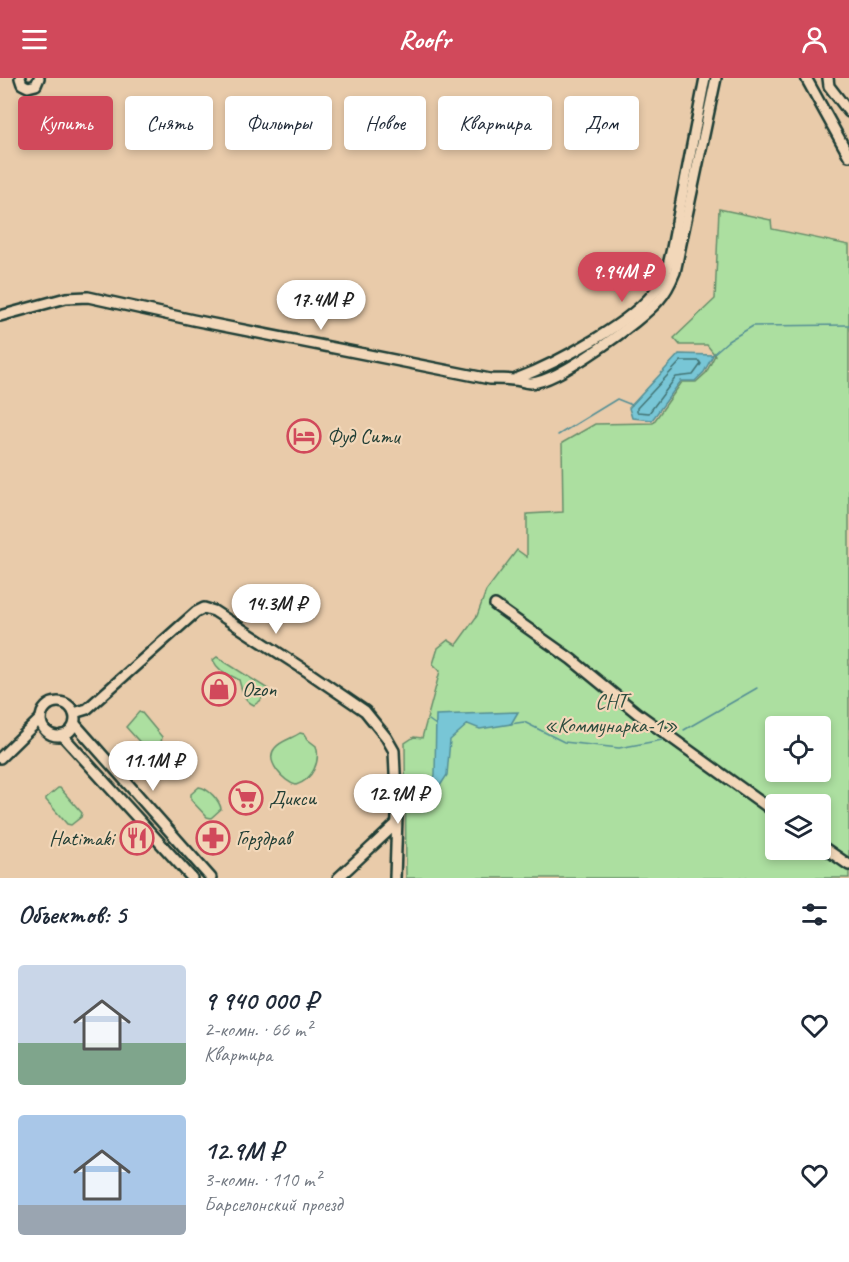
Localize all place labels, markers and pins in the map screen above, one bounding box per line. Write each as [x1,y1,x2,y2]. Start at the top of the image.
pin: 9.94M ₽ [567,252,677,303]
pin: 17.4M ₽ [266,280,376,331]
hotel icon: Фуд Сити [286,418,322,454]
place label: Фуд Сити [327,423,402,449]
pin: 14.3M ₽ [221,584,331,635]
shop icon: Ozon [201,671,237,707]
place label: Ozon [242,676,277,702]
pin: 11.1M ₽ [98,741,208,792]
pin: 12.9M ₽ [343,774,453,825]
supermarket icon: Дикси [228,780,264,816]
place label: Дикси [269,785,318,811]
restaurant icon: Hatimaki [119,820,155,856]
pharmacy icon: Горздрав [195,820,231,856]
place label: Hatimaki [49,825,117,851]
place label: Горздрав [236,825,295,851]

